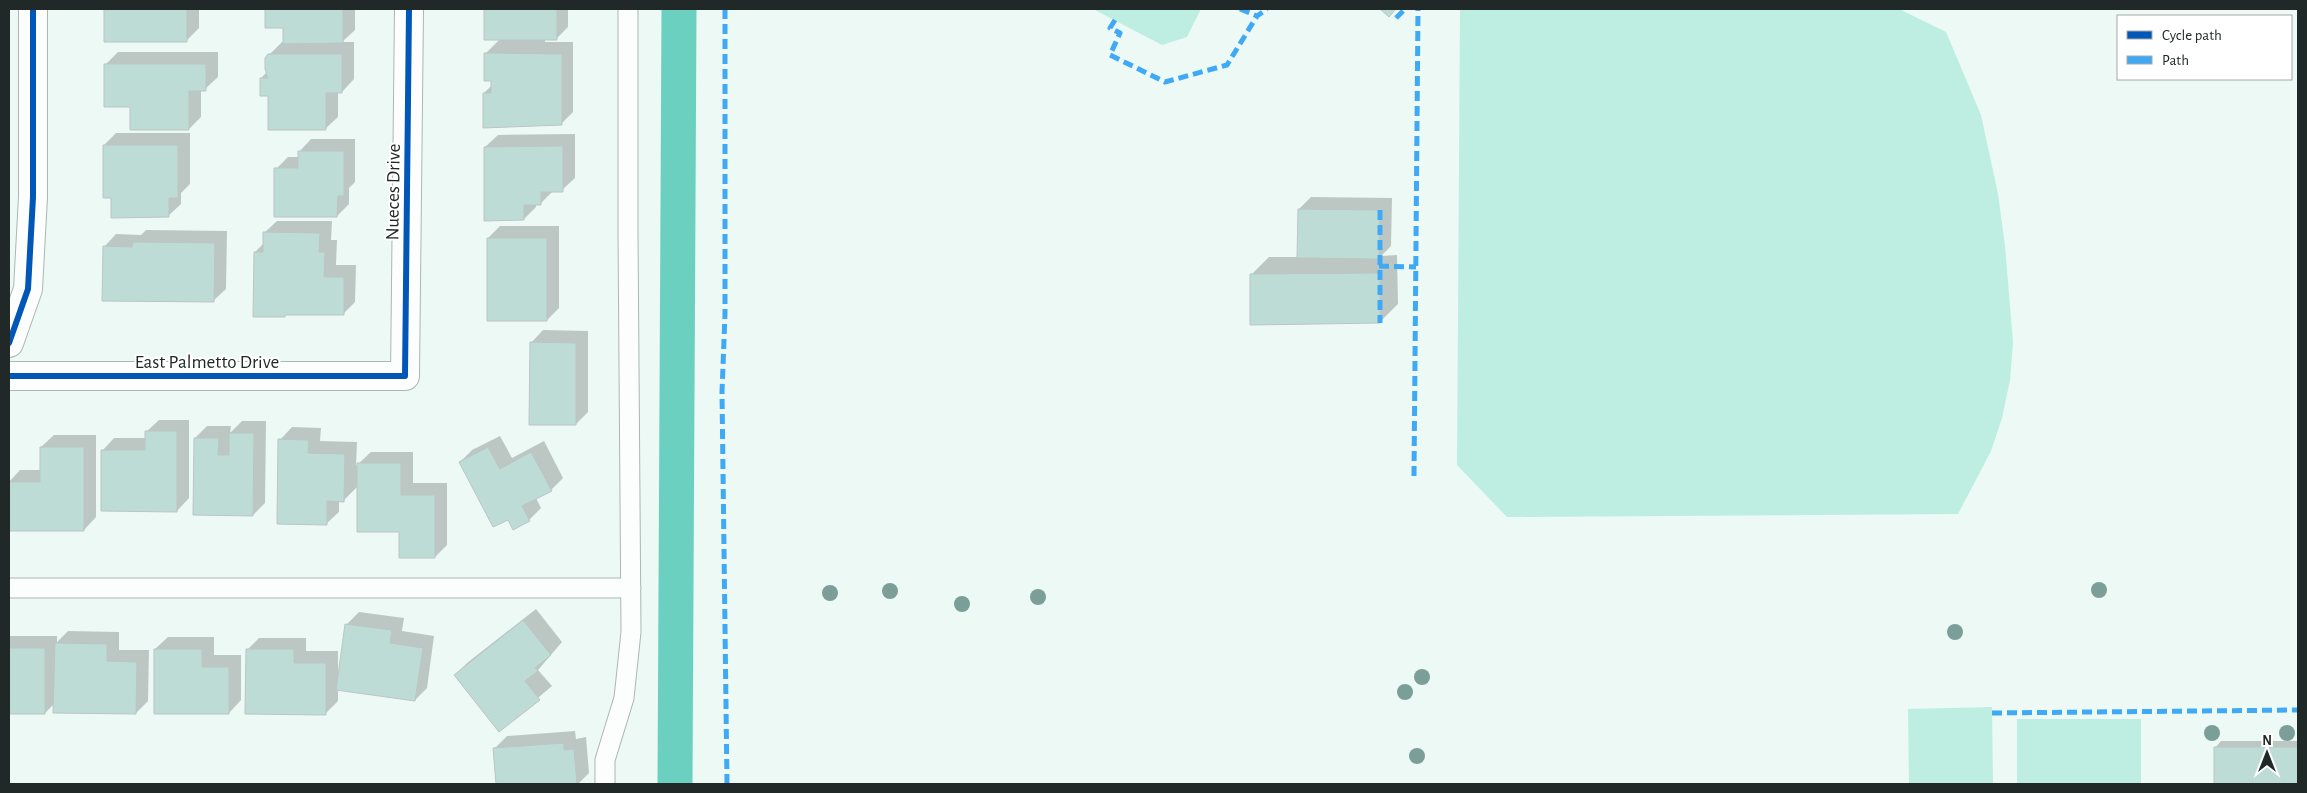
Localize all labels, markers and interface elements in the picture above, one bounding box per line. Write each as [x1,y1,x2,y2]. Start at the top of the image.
legend [2117,15,2292,80]
text: Cycle path [2162,28,2222,43]
text: Path [2162,53,2189,68]
street label: Nueces Drive [383,143,404,241]
street label: East Palmetto Drive [135,353,279,372]
north arrow [2242,728,2292,778]
text: N [2262,734,2272,748]

